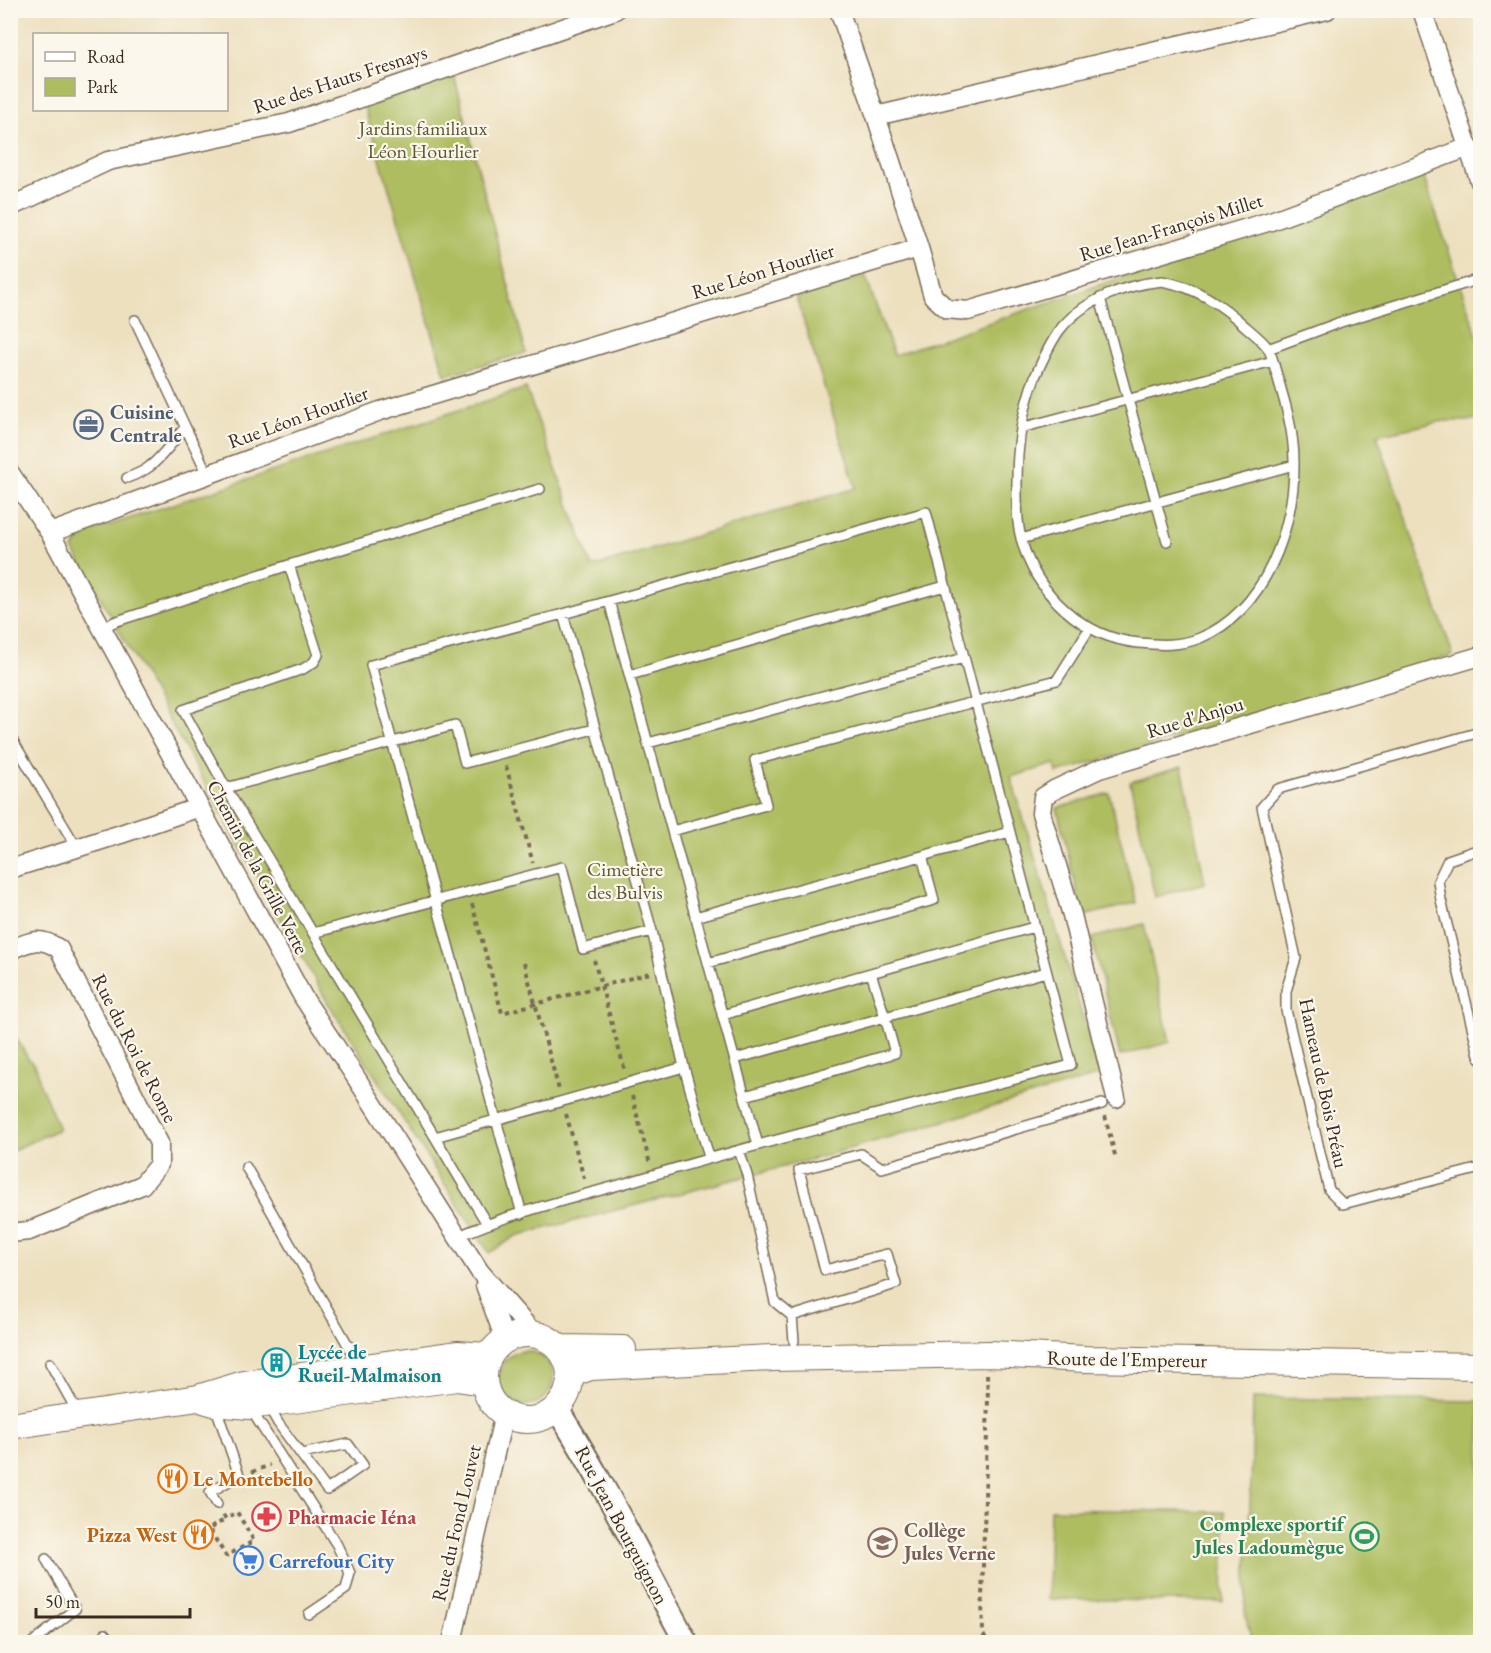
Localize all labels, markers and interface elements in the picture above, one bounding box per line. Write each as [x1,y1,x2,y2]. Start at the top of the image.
legend [33,33,228,111]
street label: Rue des Hauts Fresnays [250,39,430,119]
text: Road [87,45,126,68]
text: Park [87,75,118,98]
park label: Jardins familiaux Léon Hourlier [357,115,488,164]
street label: Rue Jean-François Millet [1076,187,1266,267]
street label: Rue Léon Hourlier [689,237,838,305]
street label: Rue Léon Hourlier [224,379,372,454]
place label: Cuisine Centrale [110,399,182,448]
office icon: Cuisine Centrale [73,408,105,440]
street label: Rue d'Anjou [1143,690,1247,744]
street label: Chemin de la Grille Verte [201,775,315,959]
park label: Cimetière des Bulvis [587,856,663,905]
street label: Rue du Roi de Rome [86,969,184,1127]
street label: Hameau de Bois Préau [1293,996,1355,1171]
place label: Lycée de Rueil-Malmaison [298,1339,442,1388]
street label: Route de l'Empereur [1047,1345,1208,1373]
building icon: Lycée de Rueil-Malmaison [261,1347,293,1379]
street label: Rue du Fond Louvet [425,1441,487,1604]
street label: Rue Jean Bourguignon [569,1441,675,1609]
restaurant icon: Le Montebello [156,1463,188,1495]
place label: Le Montebello [193,1466,313,1492]
pharmacy icon: Pharmacie Iéna [251,1501,283,1533]
place label: Pharmacie Iéna [288,1504,416,1530]
place label: Complexe sportif Jules Ladoumègue [1192,1511,1347,1560]
place label: Collège Jules Verne [902,1517,996,1566]
restaurant icon: Pizza West [182,1519,214,1551]
sports icon: Complexe sportif Jules Ladoumègue [1349,1520,1381,1552]
place label: Pizza West [87,1522,177,1548]
school or university icon: Collège Jules Verne [867,1526,899,1558]
supermarket icon: Carrefour City [232,1545,264,1577]
place label: Carrefour City [269,1548,395,1574]
scale bar [36,1581,190,1619]
text: 50 m [45,1590,80,1613]

